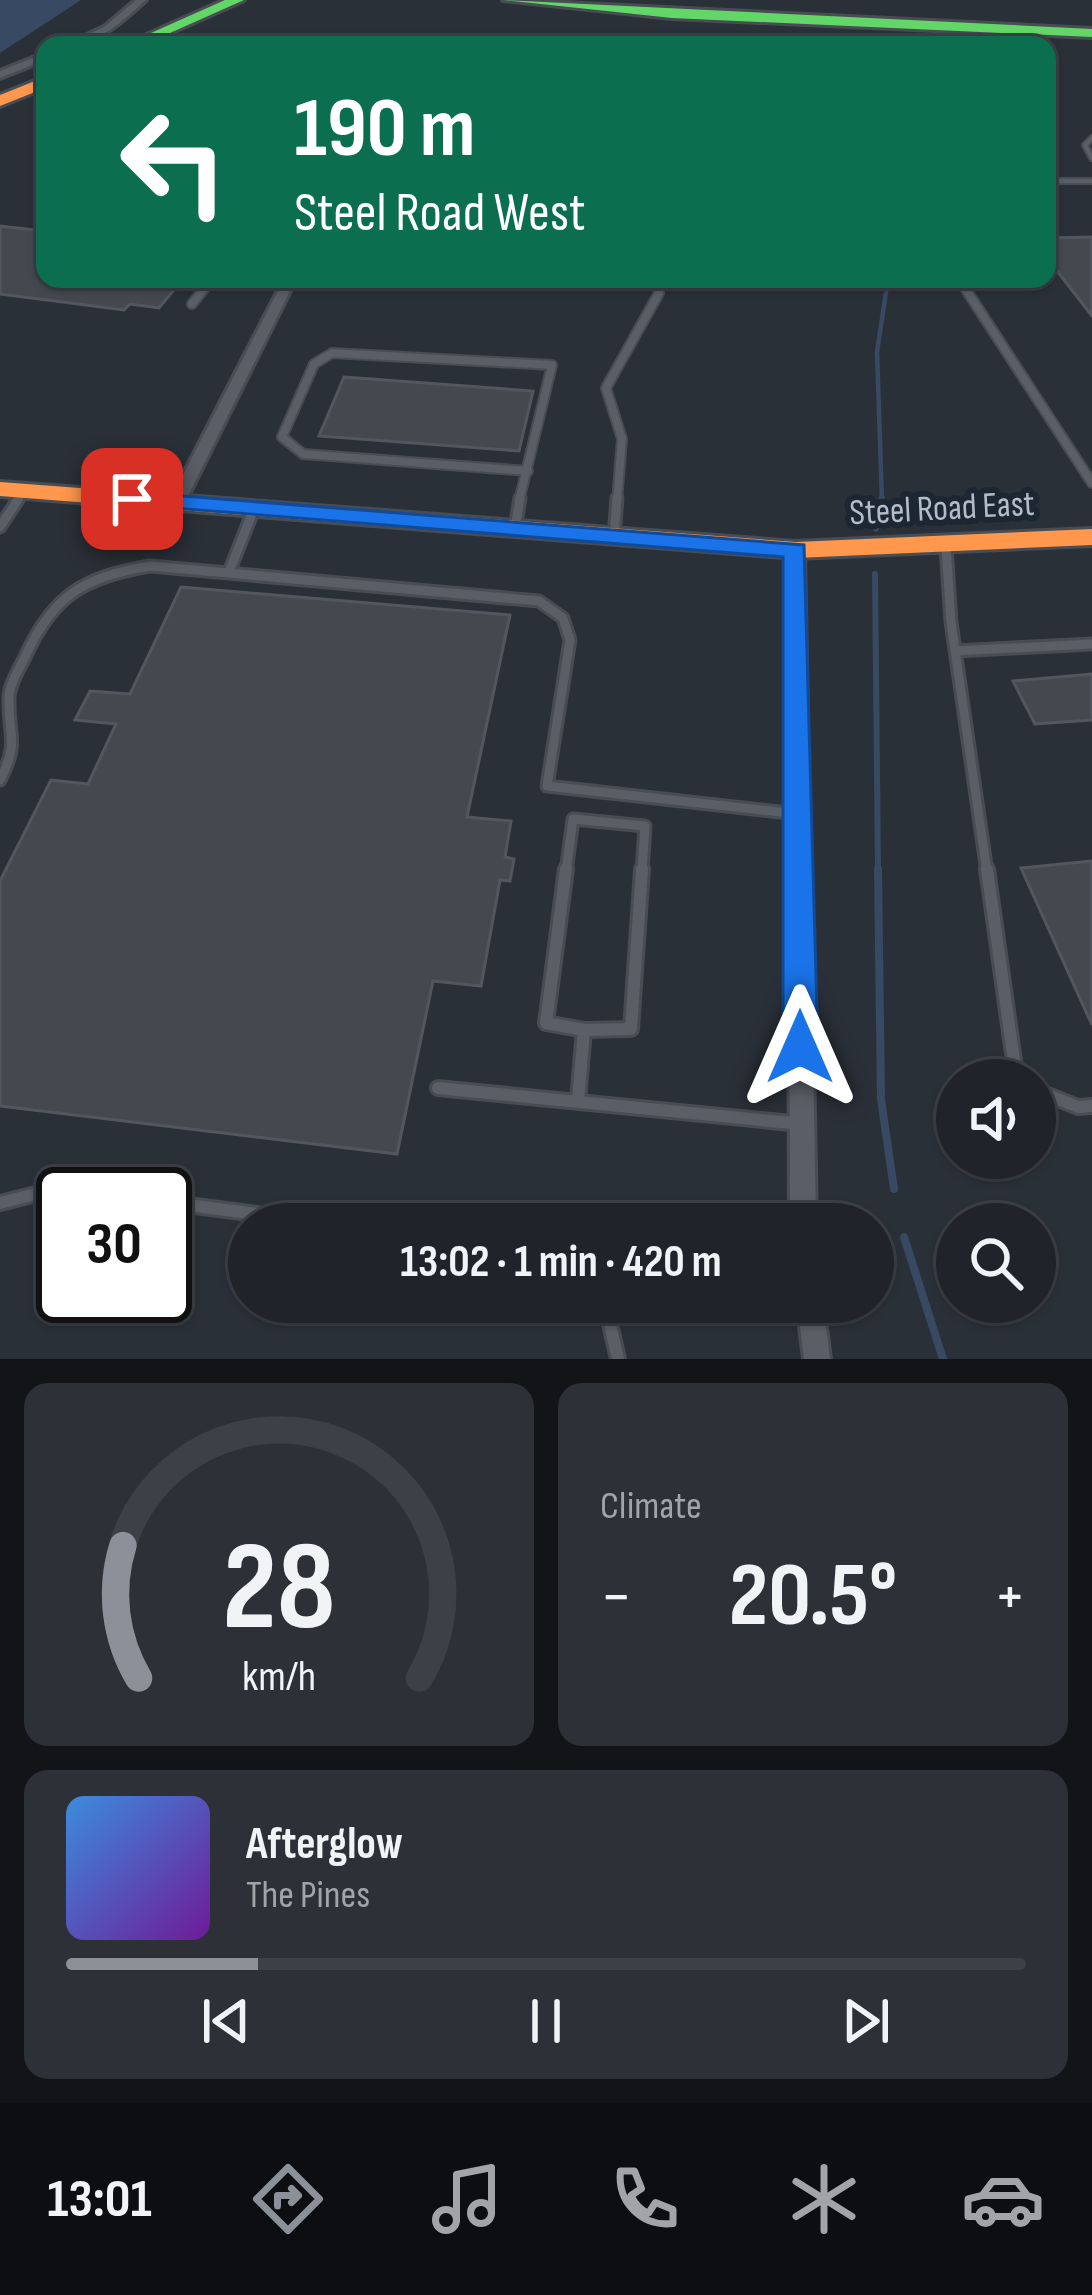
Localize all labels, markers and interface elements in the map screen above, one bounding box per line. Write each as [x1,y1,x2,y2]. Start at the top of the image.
text: 190 m [294,79,476,180]
icon: left [96,84,252,240]
text: Steel Road West [294,181,586,246]
pin [81,448,183,550]
icon: arrive [99,466,165,532]
street label: Steel Road East [848,483,1036,535]
position arrow [737,984,863,1110]
map controls [936,1059,1056,1323]
button: sound [936,1059,1056,1179]
speed limit sign: 30 [36,1167,192,1323]
button: search [936,1203,1056,1323]
text: 13:02 · 1 min · 420 m [400,1235,722,1290]
text: Climate [600,1483,702,1530]
text: 28 [222,1515,336,1664]
text: 20.5° [729,1543,897,1651]
text: − [600,1558,632,1637]
text: + [994,1558,1026,1637]
text: km/h [242,1650,316,1702]
text: Afterglow [246,1817,403,1872]
text: The Pines [246,1872,370,1919]
icon: previous [193,1988,259,2054]
icon: pause [513,1988,579,2054]
icon: next [833,1988,899,2054]
icon: directions [246,2157,330,2241]
icon: music [425,2157,509,2241]
icon: phone [603,2157,687,2241]
icon: climate [782,2157,866,2241]
icon: car [961,2157,1045,2241]
text: 13:01 [47,2167,152,2232]

